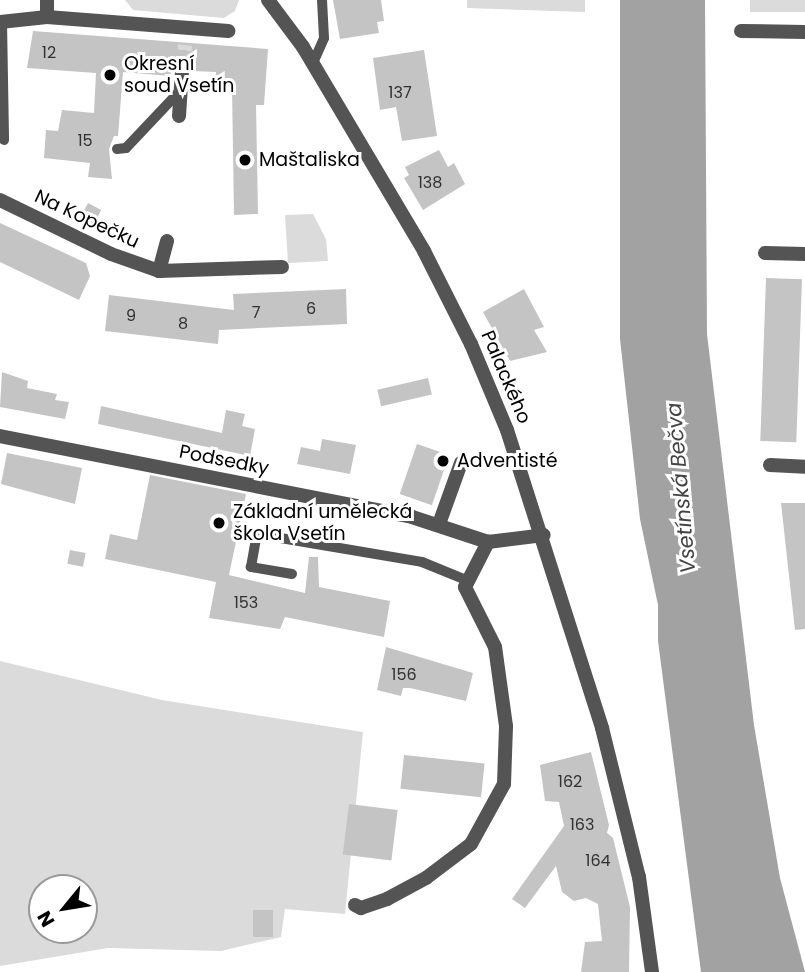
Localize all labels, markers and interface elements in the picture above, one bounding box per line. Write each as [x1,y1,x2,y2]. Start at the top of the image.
house number: 12 [42,43,56,63]
place label: Okresní soud Vsetín [124,53,234,97]
marker: Okresní soud Vsetín [102,67,118,83]
house number: 137 [388,83,412,103]
house number: 15 [77,131,93,151]
place label: Maštaliska [259,149,360,171]
marker: Maštaliska [237,152,253,168]
house number: 138 [418,173,442,193]
street label: Na Kopečku [31,185,143,253]
house number: 6 [306,299,316,319]
house number: 7 [252,303,260,323]
house number: 9 [126,306,136,326]
house number: 8 [178,314,188,334]
street label: Palackého [476,327,536,427]
water label: Vsetínská Bečva [661,402,701,574]
street label: Podsedky [177,440,271,480]
place label: Adventisté [457,450,557,472]
marker: Adventisté [435,453,451,469]
place label: Základní umělecká škola Vsetín [233,501,412,545]
marker: Základní umělecká škola Vsetín [211,515,227,531]
house number: 153 [234,593,258,613]
house number: 156 [391,665,417,685]
house number: 162 [558,772,582,792]
house number: 163 [570,815,594,835]
house number: 164 [585,851,611,871]
north arrow [28,874,98,944]
text: N [31,906,61,932]

